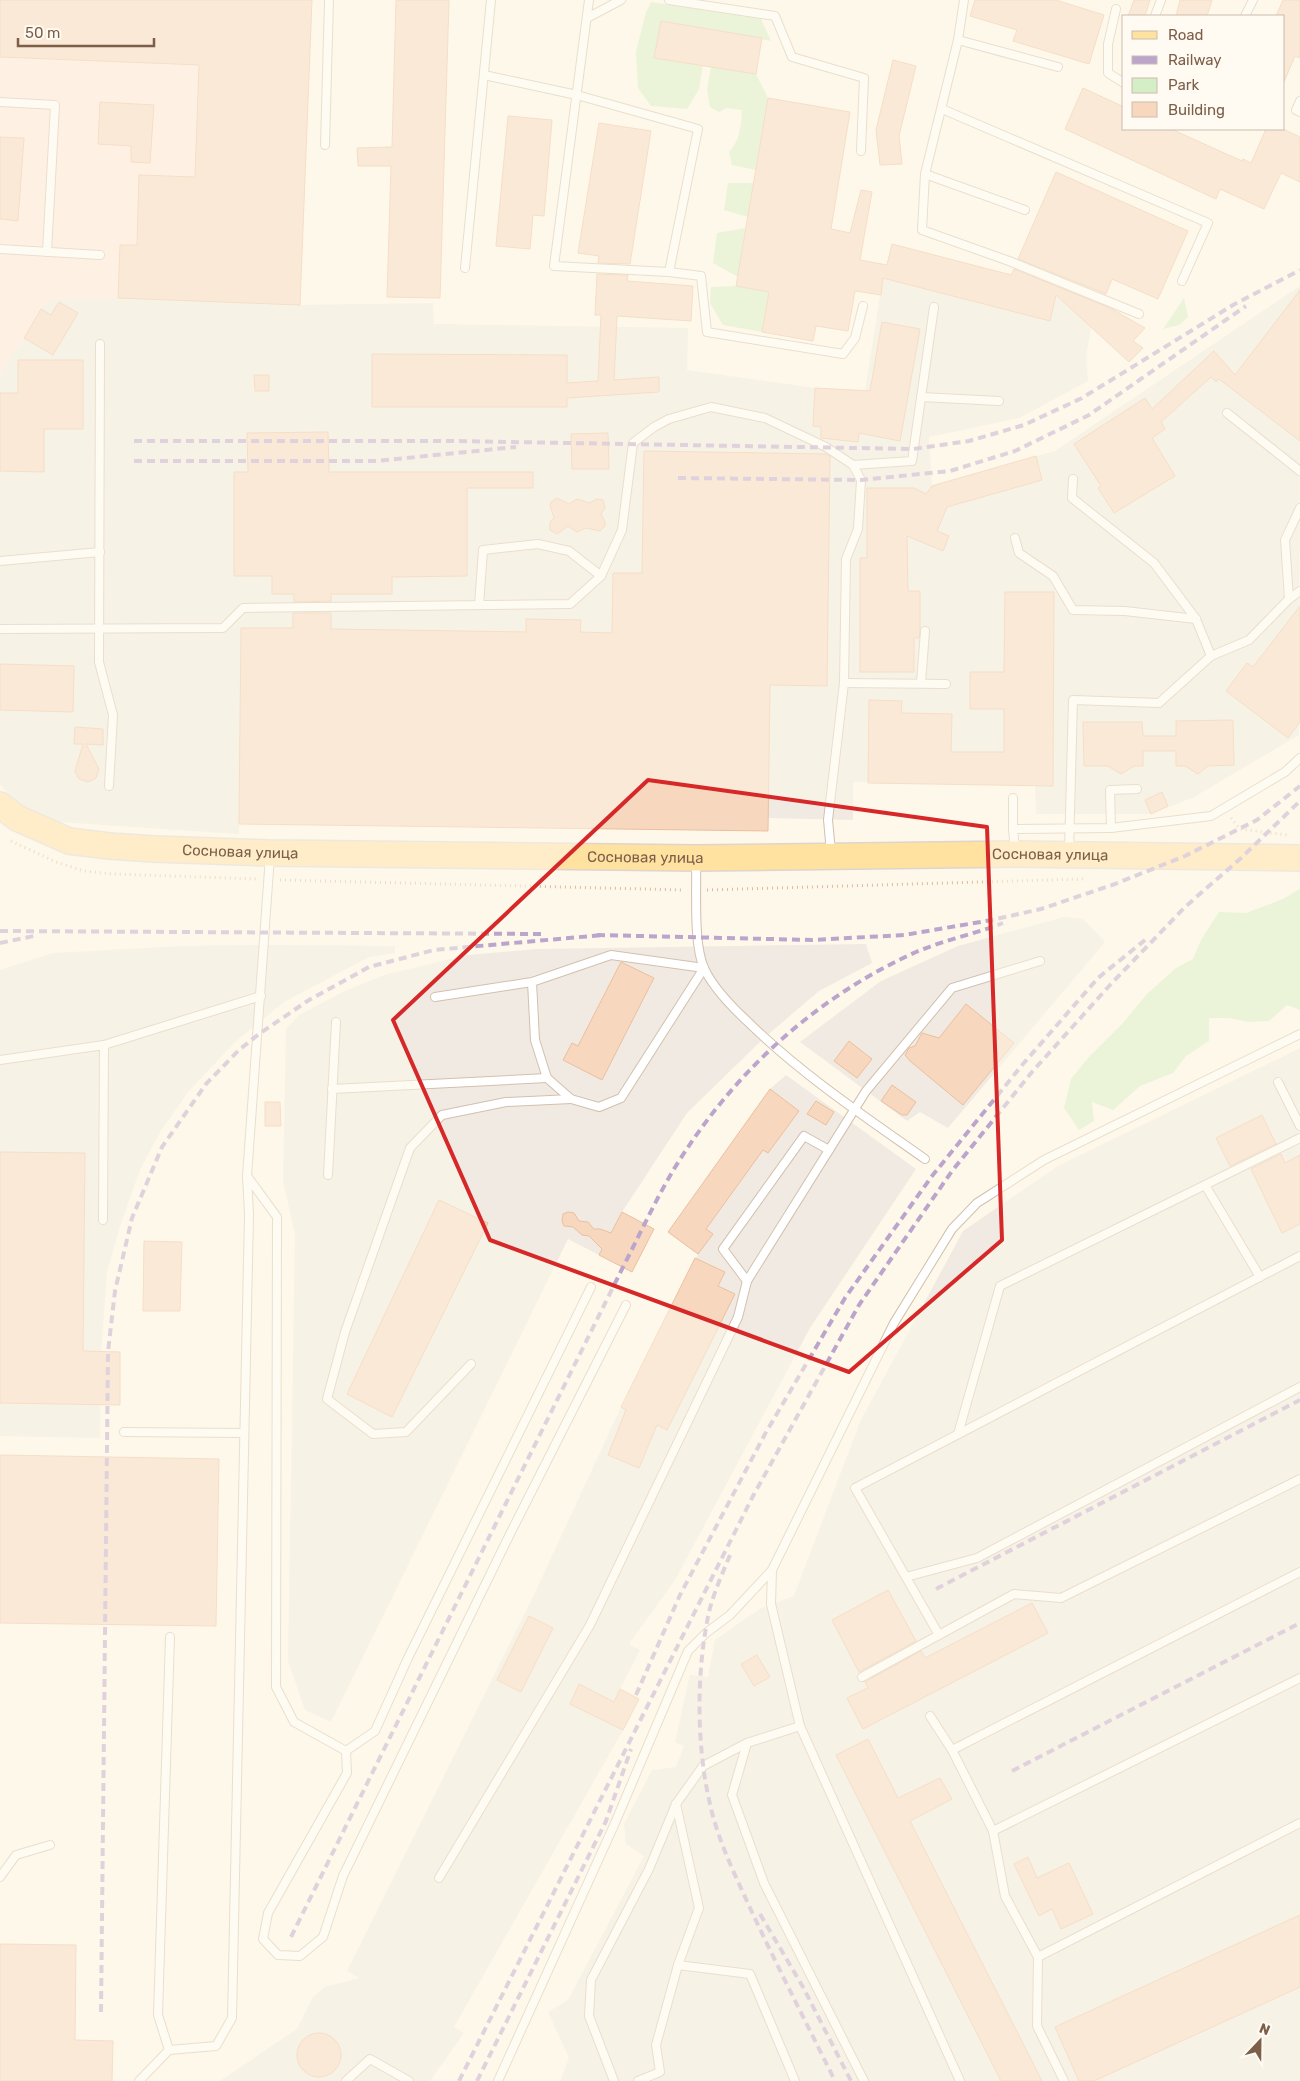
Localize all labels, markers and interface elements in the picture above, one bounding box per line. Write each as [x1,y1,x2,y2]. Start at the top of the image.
scale bar [18,15,154,47]
legend [1122,15,1285,130]
text: 50 m [25,24,60,42]
text: Road [1168,26,1204,44]
text: Railway [1168,51,1222,69]
text: Park [1168,76,1199,94]
text: Building [1168,101,1225,119]
street label: Сосновая улица [182,841,299,862]
street label: Сосновая улица [992,845,1109,864]
street label: Сосновая улица [587,848,704,867]
north arrow [1235,2016,1285,2066]
text: N [1257,2020,1273,2039]

